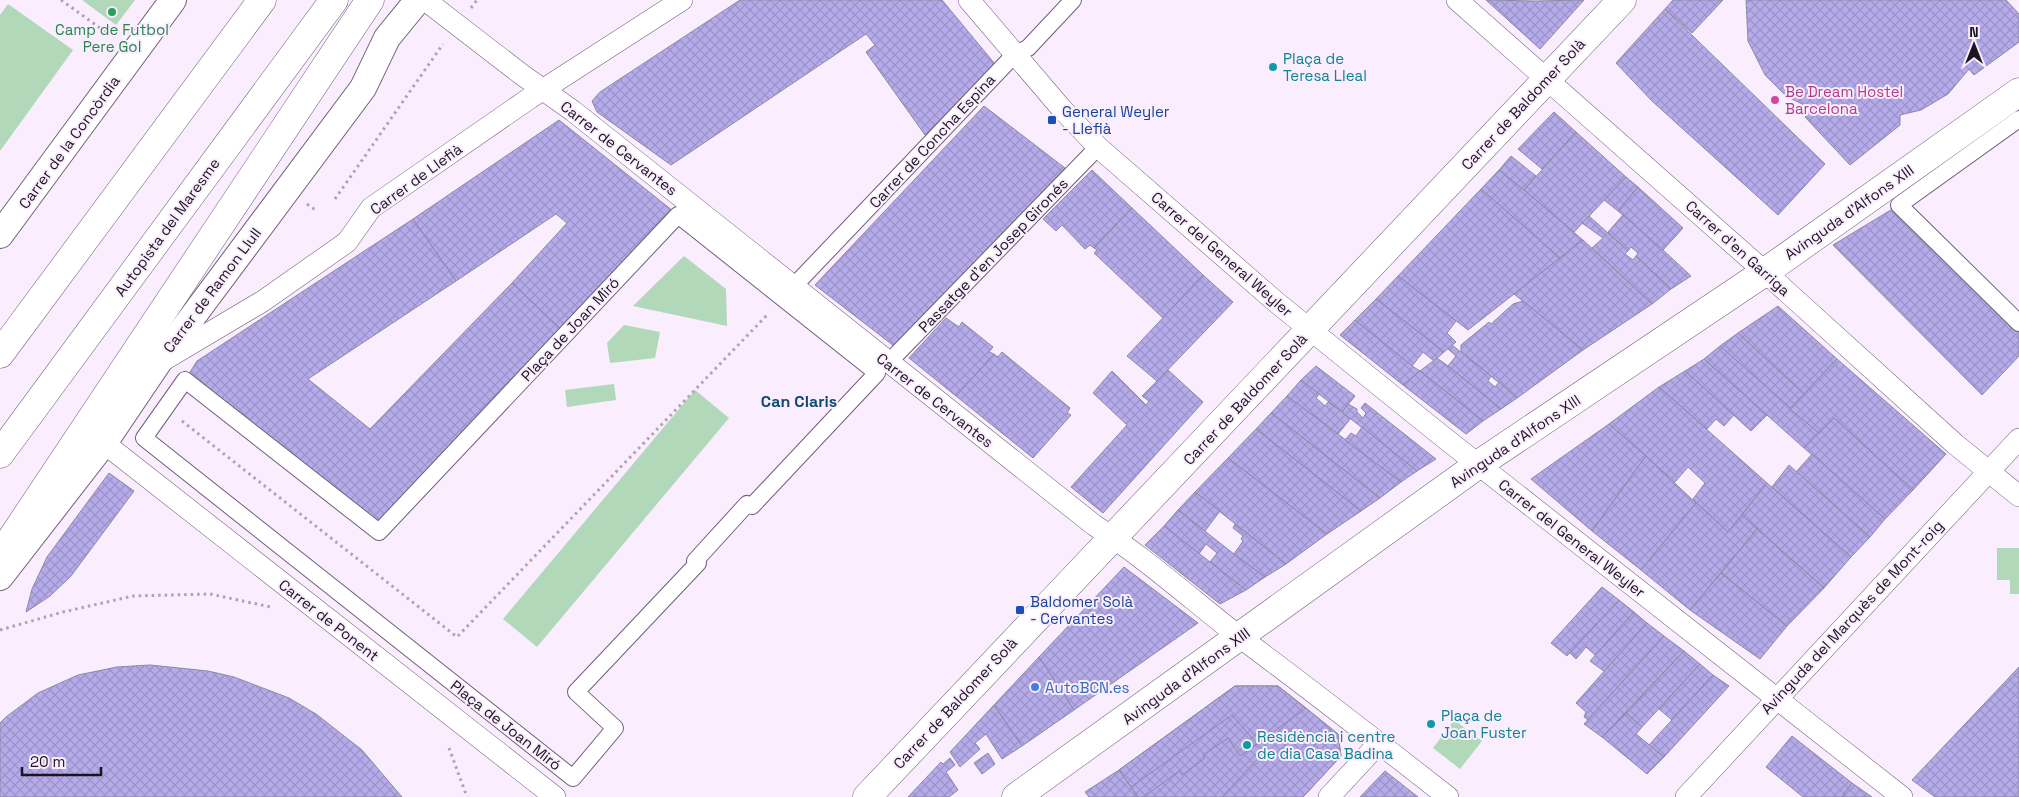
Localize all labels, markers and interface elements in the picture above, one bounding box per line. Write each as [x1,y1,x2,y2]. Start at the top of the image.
marker: Camp de Futbol Pere Gol [106,6,118,18]
place label: Camp de Futbol Pere Gol [55,20,169,56]
north arrow [1949,20,1999,70]
text: N [1969,23,1979,41]
street label: Carrer de Baldomer Solà [1457,34,1589,174]
place label: Plaça de Teresa Lleal [1283,49,1367,85]
marker: Plaça de Teresa Lleal [1267,61,1279,73]
street label: Carrer de Concha Espina [865,70,999,212]
street label: Carrer de la Concòrdia [14,71,124,212]
place label: Be Dream Hostel Barcelona [1785,82,1903,118]
marker: Be Dream Hostel Barcelona [1769,94,1781,106]
street label: Carrer de Cervantes [557,96,681,200]
place label: General Weyler - Llefià [1062,102,1170,138]
marker: General Weyler - Llefià [1046,114,1058,126]
street label: Carrer de Llefià [366,139,466,219]
street label: Autopista del Maresme [110,154,224,300]
street label: Avinguda d'Alfons XIII [1781,160,1917,264]
street label: Passatge d'en Josep Gironés [914,174,1072,336]
street label: Carrer del General Weyler [1147,187,1297,321]
street label: Carrer d'en Garriga [1682,196,1795,300]
street label: Carrer de Ramon Llull [159,224,265,356]
street label: Plaça de Joan Miró [517,273,623,385]
street label: Carrer de Baldomer Solà [1179,329,1311,469]
street label: Carrer de Cervantes [873,348,997,452]
street label: Avinguda d'Alfons XIII [1446,390,1584,492]
district label: Can Claris [761,391,837,412]
street label: Carrer del General Weyler [1495,475,1650,601]
street label: Avinguda del Marquès de Mont-roig [1757,516,1947,718]
street label: Carrer de Ponent [275,575,383,665]
place label: Baldomer Solà - Cervantes [1030,592,1134,628]
marker: Baldomer Solà - Cervantes [1014,604,1026,616]
street label: Avinguda d'Alfons XIII [1118,623,1254,729]
street label: Carrer de Baldomer Solà [889,633,1021,773]
street label: Plaça de Joan Miró [447,676,565,774]
place label: AutoBCN.es [1045,678,1130,697]
marker: AutoBCN.es [1029,681,1041,693]
place label: Plaça de Joan Fuster [1441,706,1527,742]
marker: Plaça de Joan Fuster [1425,718,1437,730]
place label: Residència i centre de dia Casa Badina [1257,727,1395,763]
marker: Residència i centre de dia Casa Badina [1241,739,1253,751]
scale bar [22,744,101,776]
text: 20 m [30,752,65,771]

